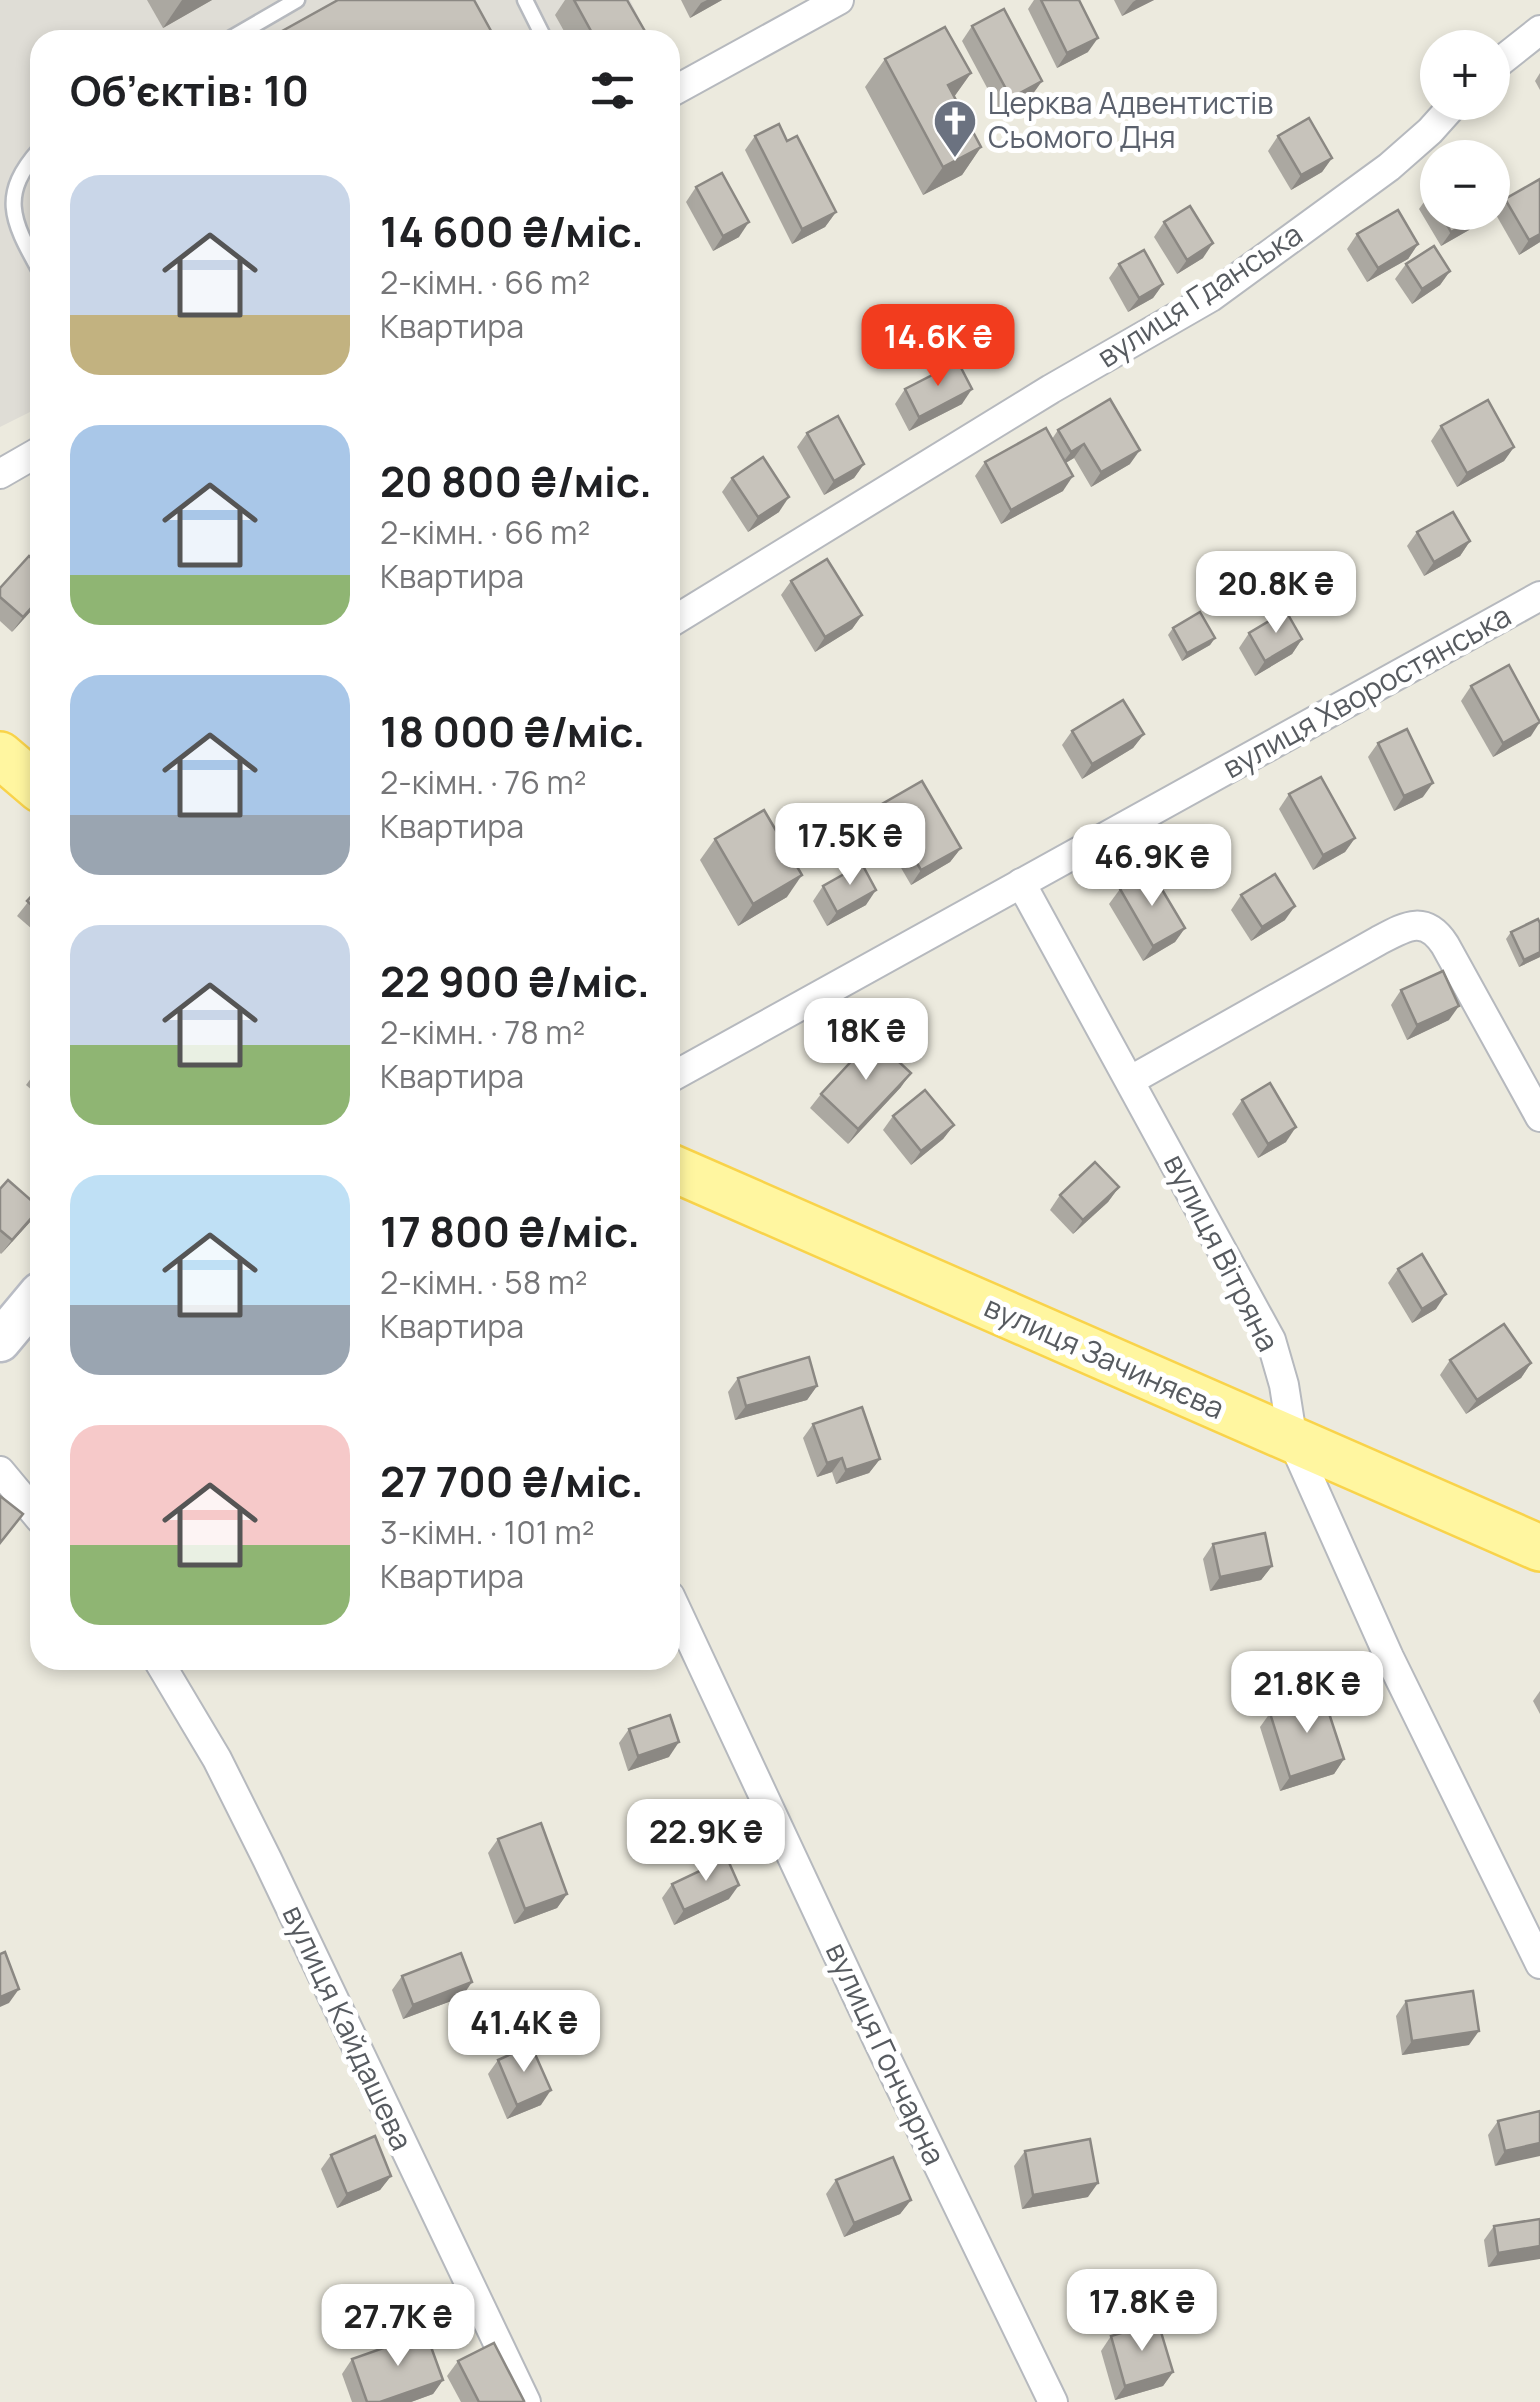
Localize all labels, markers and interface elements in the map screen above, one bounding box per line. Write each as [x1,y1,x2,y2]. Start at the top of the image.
map controls [1420,30,1510,230]
button: + [1420,30,1510,120]
text: Об’єктів: 10 [70,61,309,119]
icon: filters [585,63,640,118]
place label: Церква Адвентистів Сьомого Дня [988,82,1273,157]
church icon: Церква Адвентистів Сьомого Дня [932,98,978,159]
button: − [1420,140,1510,230]
text: 14 600 ₴/міс. [380,202,644,260]
street label: вулиця Гданська [1089,213,1310,376]
icon: home [150,215,270,335]
text: 2-кімн. · 66 m² [380,260,590,304]
text: Квартира [380,304,524,348]
pin: 14.6K ₴ [846,304,1030,389]
text: 14.6K ₴ [884,314,992,358]
text: 20 800 ₴/міс. [380,452,652,510]
icon: home [150,465,270,585]
text: 2-кімн. · 66 m² [380,510,590,554]
pin: 20.8K ₴ [1184,551,1368,636]
text: Квартира [380,554,524,598]
text: 20.8K ₴ [1218,561,1334,605]
street label: вулиця Хворостянська [1215,594,1518,787]
text: 18 000 ₴/міс. [380,702,645,760]
icon: home [150,715,270,835]
text: 2-кімн. · 76 m² [380,760,586,804]
pin: 17.5K ₴ [758,803,942,888]
text: Квартира [380,804,524,848]
text: 17.5K ₴ [797,813,903,857]
pin: 46.9K ₴ [1060,824,1244,909]
text: 46.9K ₴ [1094,834,1210,878]
text: 22 900 ₴/міс. [380,952,650,1010]
icon: home [150,965,270,1085]
pin: 18K ₴ [796,998,936,1083]
text: 18K ₴ [826,1008,906,1052]
text: 2-кімн. · 78 m² [380,1010,585,1054]
text: Квартира [380,1054,524,1098]
street label: вулиця Вітряна [1155,1147,1290,1358]
text: 17 800 ₴/міс. [380,1202,640,1260]
icon: home [150,1215,270,1335]
text: 2-кімн. · 58 m² [380,1260,588,1304]
street label: вулиця Зачиняєва [978,1285,1231,1428]
text: Квартира [380,1304,524,1348]
text: 27 700 ₴/міс. [380,1452,643,1510]
icon: home [150,1465,270,1585]
text: 3-кімн. · 101 m² [380,1510,595,1554]
text: Квартира [380,1554,524,1598]
pin: 21.8K ₴ [1215,1651,1399,1736]
text: 21.8K ₴ [1253,1661,1361,1705]
pin: 22.9K ₴ [614,1799,798,1884]
text: 22.9K ₴ [649,1809,763,1853]
street label: вулиця Кайдашева [274,1898,423,2157]
street label: вулиця Гончарна [817,1936,956,2171]
pin: 41.4K ₴ [432,1990,616,2075]
text: 41.4K ₴ [470,2000,578,2044]
pin: 17.8K ₴ [1050,2269,1234,2354]
text: 17.8K ₴ [1089,2279,1195,2323]
pin: 27.7K ₴ [306,2284,490,2369]
text: 27.7K ₴ [344,2294,452,2338]

